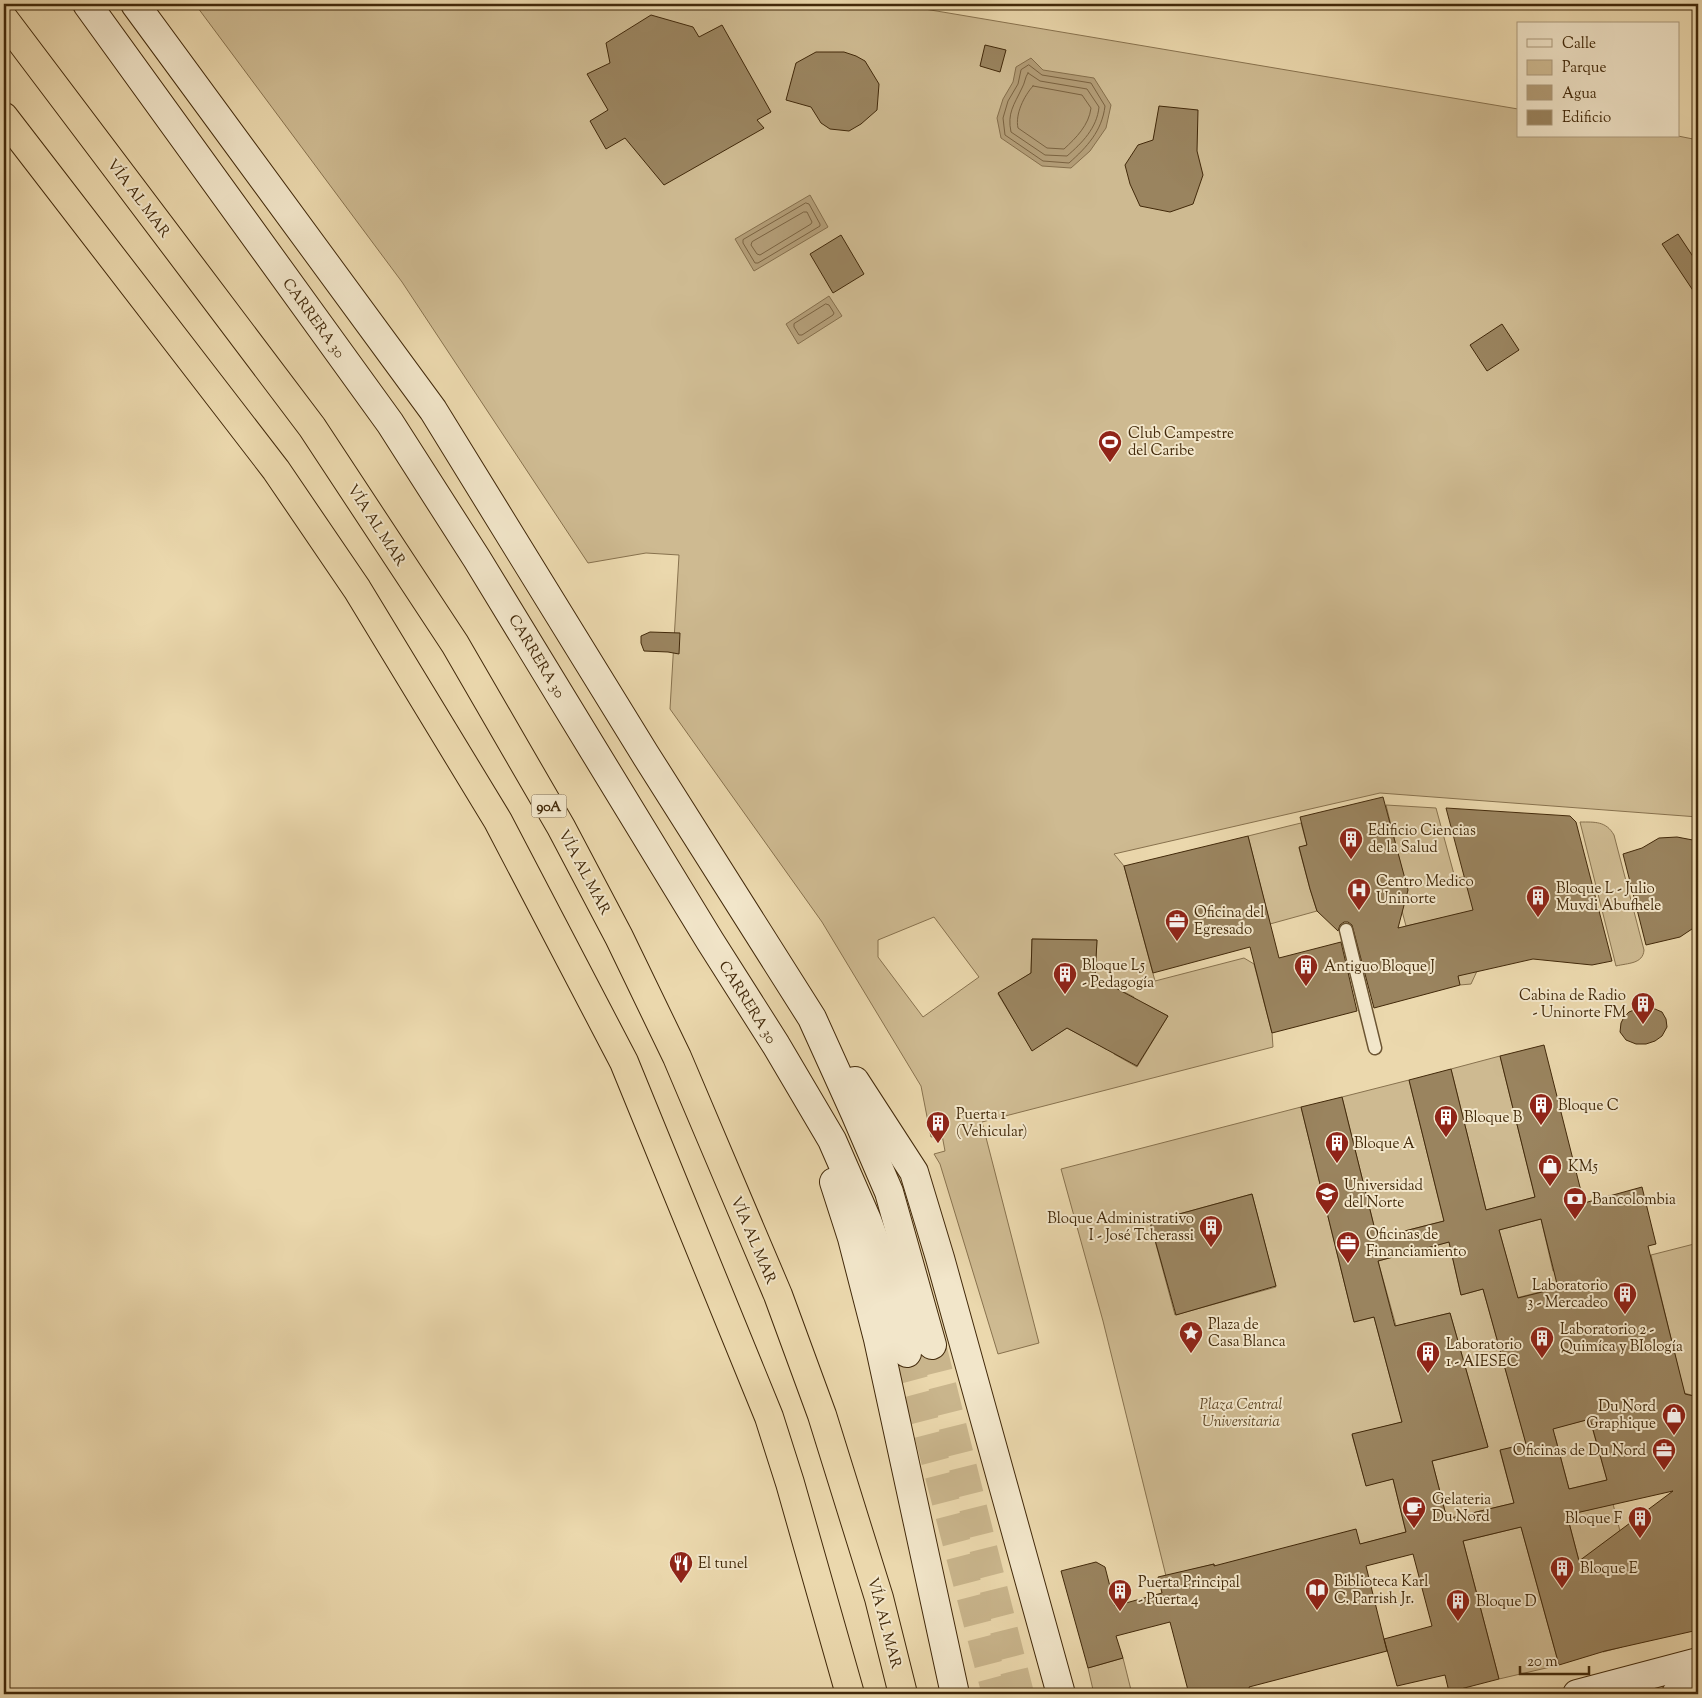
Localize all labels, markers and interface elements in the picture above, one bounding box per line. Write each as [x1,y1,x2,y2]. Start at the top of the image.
legend [1517,22,1680,138]
text: Calle [1562,34,1596,55]
text: Parque [1562,58,1606,79]
text: Agua [1562,84,1597,105]
text: Edificio [1562,108,1611,129]
street label: VÍA AL MAR [101,155,175,243]
street label: CARRERA 30 [277,275,349,363]
place label: Club Campestre del Caribe [1128,424,1234,462]
sports icon: Club Campestre del Caribe [1097,429,1123,463]
street label: VÍA AL MAR [341,480,411,571]
street label: CARRERA 30 [502,611,569,703]
road number: 90A [532,794,566,818]
place label: Edificio Ciencias de la Salud [1368,821,1476,859]
street label: VÍA AL MAR [552,826,616,919]
building icon: Edificio Ciencias de la Salud [1338,826,1364,860]
place label: Centro Medico Uninorte [1376,872,1474,910]
hospital icon: Centro Medico Uninorte [1346,877,1372,911]
place label: Bloque L - Julio Muvdi Abufhele [1556,879,1661,917]
building icon: Bloque L - Julio Muvdi Abufhele [1525,884,1551,918]
place label: Oficina del Egresado [1194,903,1264,941]
office icon: Oficina del Egresado [1164,908,1190,942]
building icon: Antiguo Bloque J [1293,953,1319,987]
place label: Bloque L5 - Pedagogía [1082,956,1154,994]
street label: CARRERA 30 [713,957,781,1048]
place label: Antiguo Bloque J [1324,957,1435,978]
building icon: Bloque L5 - Pedagogía [1052,961,1078,995]
place label: Cabina de Radio - Uninorte FM [1519,986,1626,1024]
building icon: Cabina de Radio - Uninorte FM [1630,991,1656,1025]
building icon: Bloque C [1528,1092,1554,1126]
place label: Bloque C [1558,1096,1619,1117]
building icon: Bloque B [1433,1104,1459,1138]
place label: Puerta 1 (Vehicular) [956,1105,1027,1143]
place label: Bloque B [1464,1108,1523,1129]
building icon: Puerta 1 (Vehicular) [925,1110,951,1144]
building icon: Bloque A [1324,1130,1350,1164]
place label: Bloque A [1354,1134,1415,1155]
shop icon: KM5 [1537,1153,1563,1187]
place label: KM5 [1568,1157,1598,1178]
place label: Universidad del Norte [1344,1176,1424,1214]
school or university icon: Universidad del Norte [1314,1181,1340,1215]
bank icon: Bancolombia [1562,1186,1588,1220]
place label: Bancolombia [1592,1190,1676,1211]
street label: VÍA AL MAR [725,1193,782,1288]
place label: Bloque Administrativo I - José Tcherassi [1047,1209,1194,1247]
building icon: Bloque Administrativo I - José Tcherassi [1198,1214,1224,1248]
place label: Oficinas de Financiamiento [1366,1225,1466,1263]
office icon: Oficinas de Financiamiento [1335,1230,1361,1264]
place label: Laboratorio 3 - Mercadeo [1527,1276,1608,1314]
building icon: Laboratorio 3 - Mercadeo [1612,1281,1638,1315]
place label: Plaza de Casa Blanca [1208,1315,1286,1353]
place icon: Plaza de Casa Blanca [1178,1320,1204,1354]
place label: Laboratorio 2 - Quimíca y BIología [1560,1320,1683,1358]
building icon: Laboratorio 2 - Quimíca y BIología [1529,1325,1555,1359]
place label: Laboratorio 1 - AIESEC [1446,1335,1522,1373]
building icon: Laboratorio 1 - AIESEC [1415,1340,1441,1374]
park label: Plaza Central Universitaria [1200,1395,1282,1433]
place label: Du Nord Graphique [1586,1397,1657,1435]
shop icon: Du Nord Graphique [1661,1402,1687,1436]
office icon: Oficinas de Du Nord [1651,1437,1677,1471]
place label: Oficinas de Du Nord [1513,1441,1647,1462]
place label: Gelateria Du Nord [1432,1490,1491,1528]
cafe icon: Gelateria Du Nord [1401,1495,1427,1529]
building icon: Bloque F [1627,1505,1653,1539]
place label: Bloque F [1565,1509,1623,1530]
restaurant icon: El tunel [668,1550,694,1584]
place label: El tunel [698,1554,748,1575]
building icon: Bloque E [1549,1555,1575,1589]
place label: Bloque E [1580,1559,1638,1580]
place label: Biblioteca Karl C. Parrish Jr. [1334,1572,1429,1610]
place label: Puerta Principal - Puerta 4 [1138,1573,1240,1611]
street label: VÍA AL MAR [861,1575,907,1672]
library icon: Biblioteca Karl C. Parrish Jr. [1304,1577,1330,1611]
building icon: Puerta Principal - Puerta 4 [1107,1578,1133,1612]
building icon: Bloque D [1445,1588,1471,1622]
place label: Bloque D [1476,1592,1537,1613]
scale bar [1520,1643,1588,1675]
text: 20 m [1527,1652,1558,1673]

